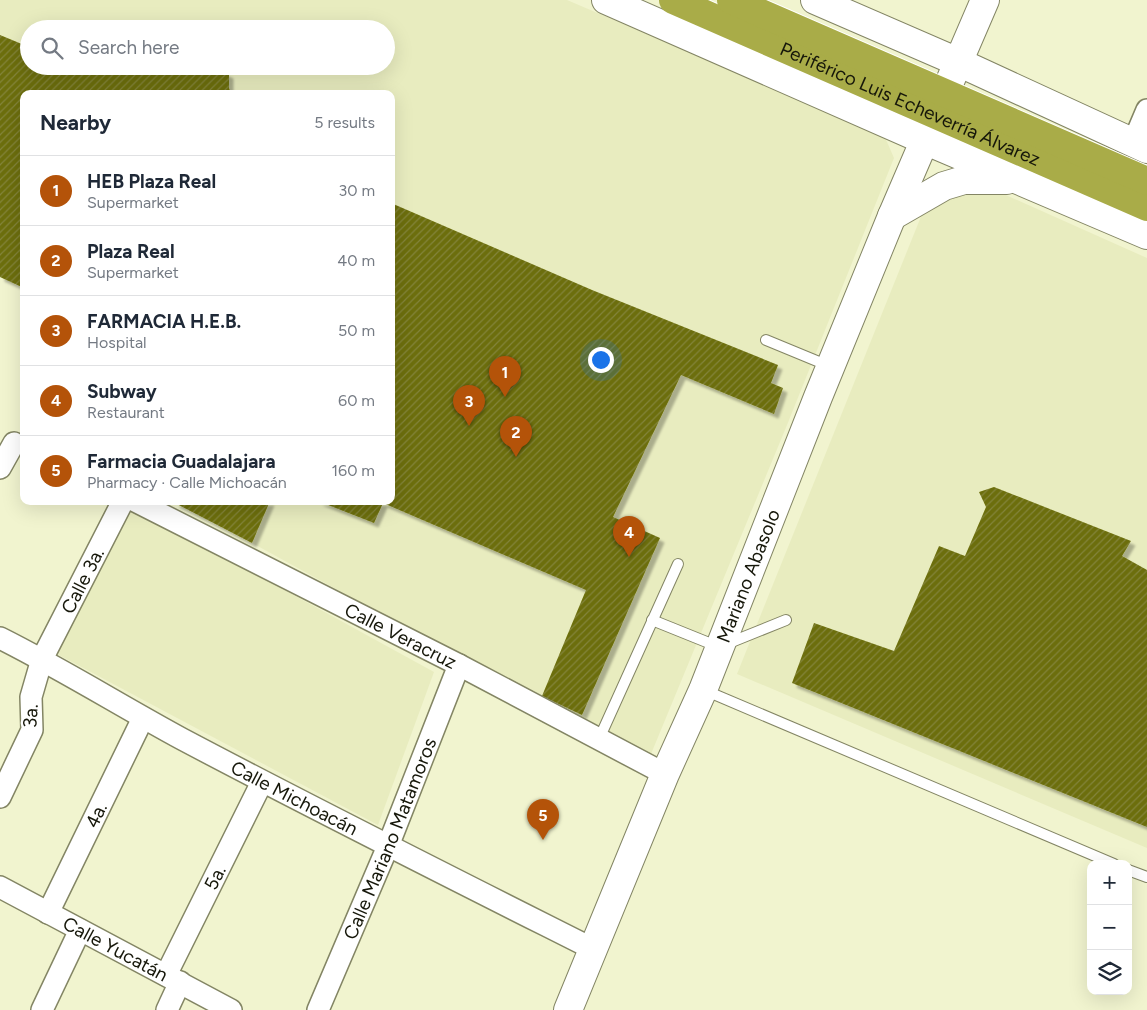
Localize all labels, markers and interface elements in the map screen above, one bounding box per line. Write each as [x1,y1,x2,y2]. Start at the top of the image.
search box [20,20,395,75]
icon: search [38,34,66,62]
text: Search here [78,36,180,59]
street label: Periférico Luis Echeverría Álvarez [777,37,1044,171]
text: Nearby [40,110,111,135]
text: 5 results [314,113,375,132]
text: HEB Plaza Real [87,170,216,193]
text: 1 [53,181,59,200]
text: 30 m [338,181,375,200]
text: Supermarket [87,193,179,212]
text: Plaza Real [87,240,175,263]
text: 2 [51,251,61,270]
text: 40 m [337,251,375,270]
text: Supermarket [87,263,179,282]
text: FARMACIA H.E.B. [87,310,241,333]
text: 3 [52,321,60,340]
text: 50 m [338,321,375,340]
text: Hospital [87,333,147,352]
your location [588,347,614,373]
pin: 1 [489,356,521,397]
text: Subway [87,380,157,403]
pin: 3 [453,385,485,426]
text: 4 [51,391,61,410]
text: 60 m [338,391,375,410]
text: Restaurant [87,403,165,422]
pin: 2 [500,416,532,457]
text: Farmacia Guadalajara [87,450,276,473]
text: 5 [51,461,61,480]
text: 160 m [332,461,375,480]
text: Pharmacy · Calle Michoacán [87,473,287,492]
street label: Mariano Abasolo [712,506,785,646]
pin: 4 [613,516,645,557]
street label: Calle 3a. [56,544,109,618]
street label: Calle Veracruz [341,598,460,674]
street label: 3a. [18,703,43,729]
street label: Calle Mariano Matamoros [339,734,441,943]
street label: Calle Michoacán [227,756,362,840]
street label: 4a. [80,799,112,832]
pin: 5 [527,799,559,840]
map controls [1087,860,1132,995]
button: + [1087,860,1132,905]
street label: 5a. [199,861,231,894]
button: − [1087,905,1132,950]
street label: Calle Yucatán [59,912,172,986]
button: layers [1087,950,1132,995]

